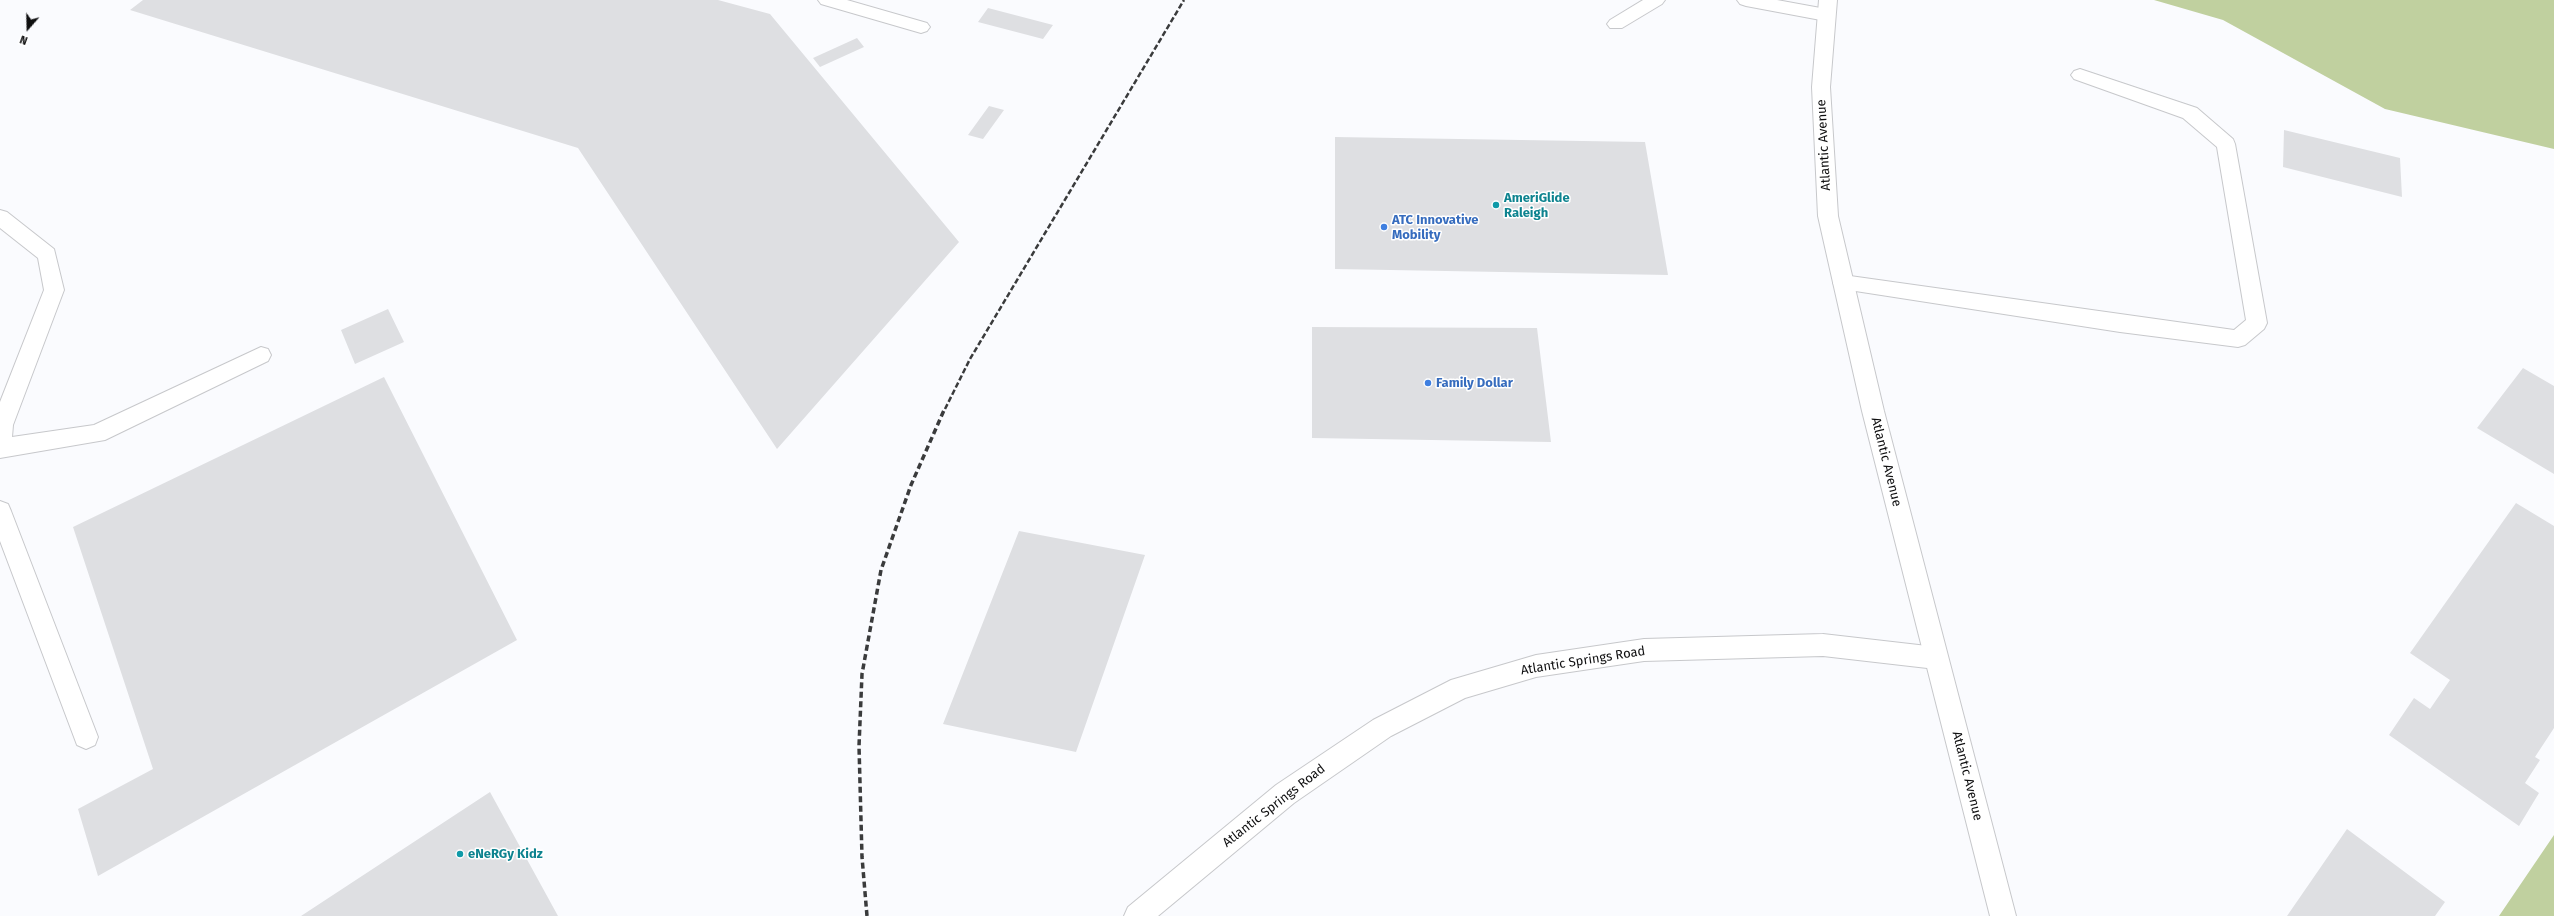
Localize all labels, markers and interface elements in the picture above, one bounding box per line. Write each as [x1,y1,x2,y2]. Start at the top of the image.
north arrow [8,8,48,48]
text: N [18,32,29,47]
street label: Atlantic Avenue [1814,99,1834,191]
place label: AmeriGlide Raleigh [1504,190,1570,221]
marker: AmeriGlide Raleigh [1491,200,1501,210]
place label: ATC Innovative Mobility [1392,212,1478,243]
marker: ATC Innovative Mobility [1379,222,1389,232]
place label: Family Dollar [1436,375,1513,391]
marker: Family Dollar [1423,378,1433,388]
street label: Atlantic Avenue [1867,416,1905,508]
street label: Atlantic Springs Road [1520,643,1646,679]
street label: Atlantic Avenue [1948,730,1986,822]
street label: Atlantic Springs Road [1220,761,1328,851]
place label: eNeRGy Kidz [468,846,543,862]
marker: eNeRGy Kidz [455,849,465,859]

